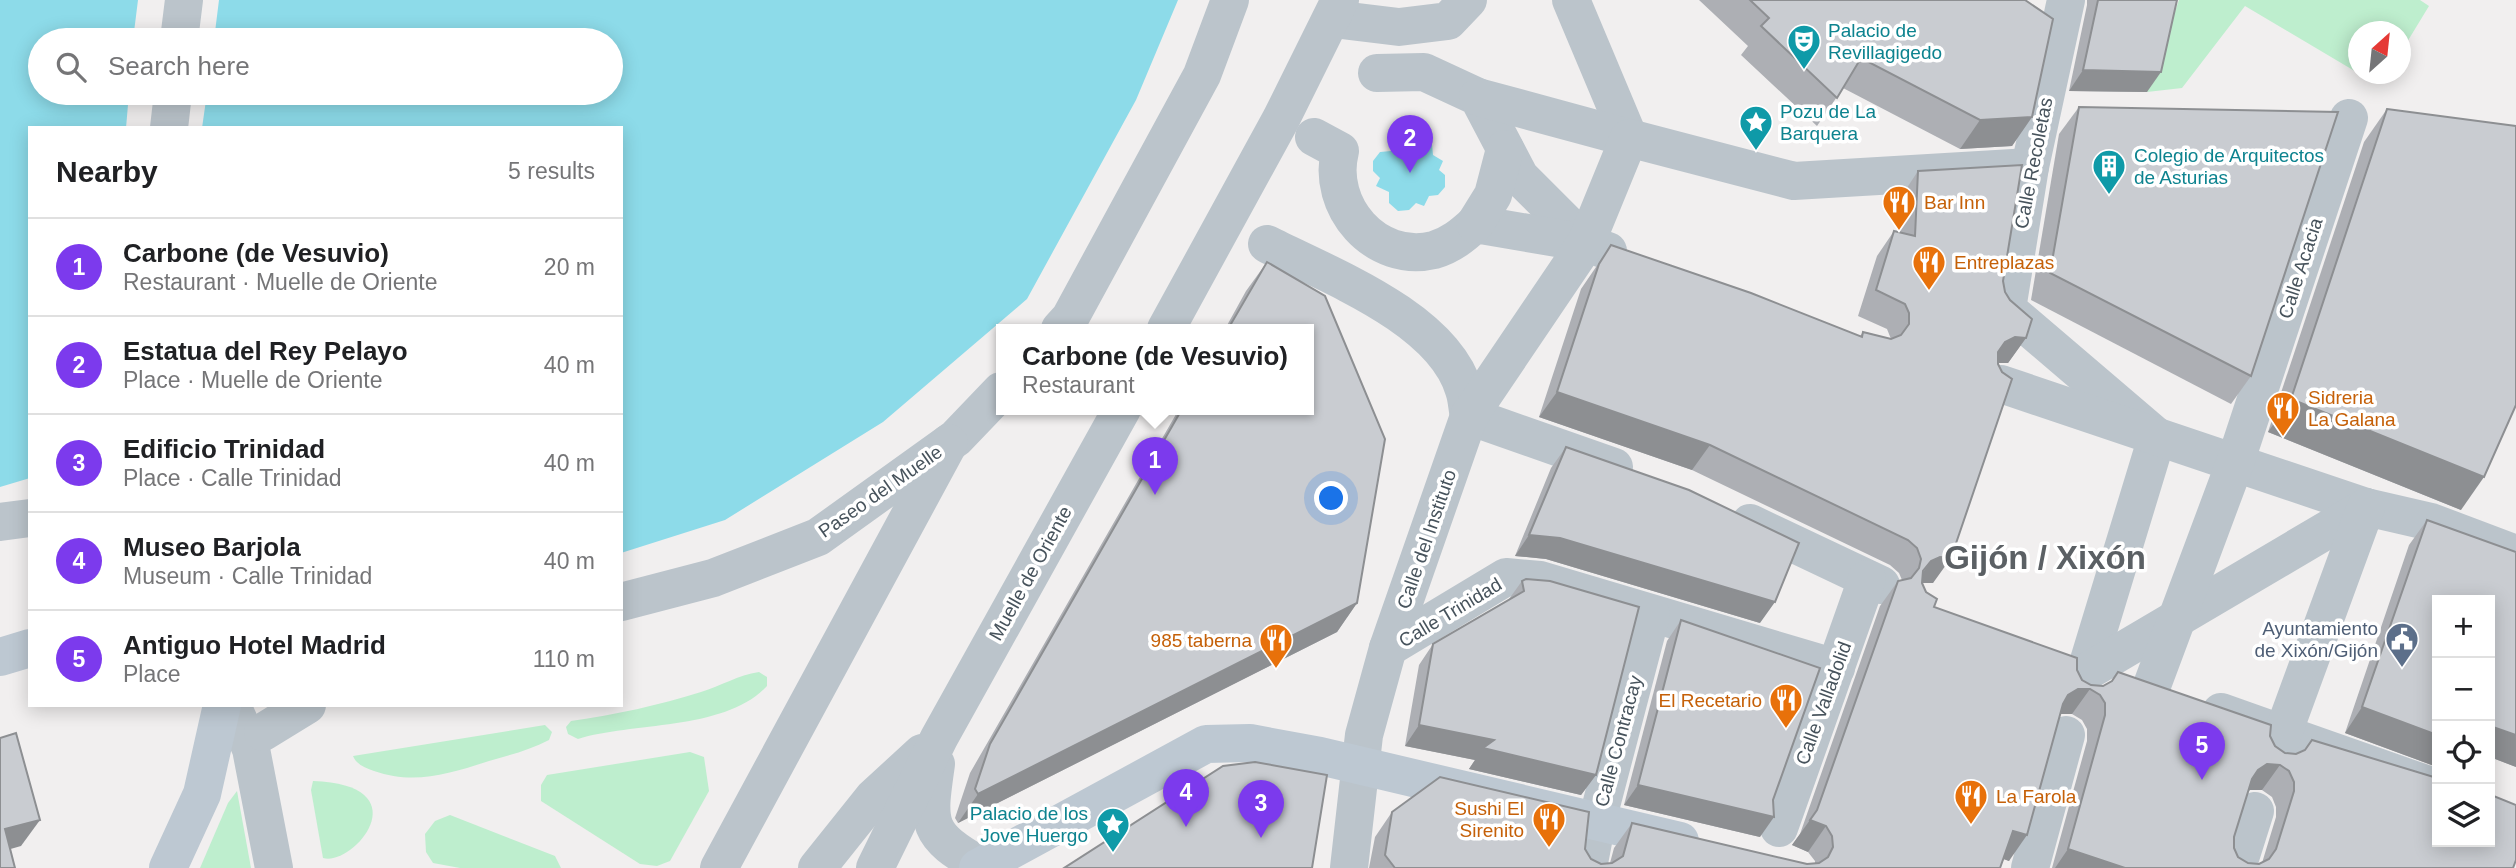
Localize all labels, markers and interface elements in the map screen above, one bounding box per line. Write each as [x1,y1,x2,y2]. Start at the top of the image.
place label: Palacio de Revillagigedo [1828,20,1942,63]
north arrow [2348,21,2411,84]
theatre icon: Palacio de Revillagigedo [1785,22,1823,71]
search box [28,28,623,105]
icon: search [52,48,90,86]
text: Search here [108,51,250,81]
street label: Calle Recoletas [2010,96,2056,230]
place label: Pozu de La Barquera [1780,101,1877,144]
place icon: Pozu de La Barquera [1737,103,1775,152]
pin: 2 [1387,115,1433,173]
place label: Colegio de Arquitectos de Asturias [2134,145,2324,188]
building icon: Colegio de Arquitectos de Asturias [2090,147,2128,196]
text: Nearby [56,155,158,188]
text: 5 results [508,158,595,184]
restaurant icon: Bar Inn [1880,183,1918,232]
place label: Bar Inn [1924,192,1985,213]
street label: Calle Acacia [2274,215,2327,321]
text: Carbone (de Vesuvio) [123,238,389,268]
restaurant icon: Entreplazas [1910,243,1948,292]
place label: Entreplazas [1954,252,2054,273]
text: 1 [73,254,85,280]
text: 20 m [544,254,595,280]
text: Restaurant · Muelle de Oriente [123,269,438,295]
popup [996,324,1314,415]
text: Estatua del Rey Pelayo [123,336,408,366]
text: Carbone (de Vesuvio) [1022,341,1288,371]
text: 2 [73,352,85,378]
text: 40 m [544,352,595,378]
text: Place · Muelle de Oriente [123,367,383,393]
text: Restaurant [1022,372,1135,398]
place label: Sidreria La Galana [2308,387,2396,430]
restaurant icon: Sidreria La Galana [2264,389,2302,438]
text: Edificio Trinidad [123,434,325,464]
pin: 1 [1132,437,1178,495]
street label: Paseo del Muelle [815,441,946,542]
text: 3 [73,450,85,476]
text: 40 m [544,450,595,476]
text: Place · Calle Trinidad [123,465,342,491]
street label: Calle del Instituto [1393,467,1460,611]
your location [1314,481,1348,515]
street label: Muelle de Oriente [985,503,1076,644]
text: Museo Barjola [123,532,301,562]
district label: Gijón / Xixón [1944,539,2146,576]
text: 4 [73,548,85,574]
text: 40 m [544,548,595,574]
text: Museum · Calle Trinidad [123,563,372,589]
street label: Calle Trinidad [1395,574,1505,651]
map controls [2432,595,2495,847]
button: + [2432,595,2495,658]
place label: Ayuntamiento de Xixón/Gijón [2254,618,2378,661]
public building icon: Ayuntamiento de Xixón/Gijón [2383,620,2421,669]
restaurant icon: 985 taberna [1257,621,1295,670]
text: Antiguo Hotel Madrid [123,630,386,660]
place label: 985 taberna [1151,630,1252,651]
street label: Calle Valladolid [1791,639,1855,768]
text: 5 [73,646,85,672]
text: 110 m [533,646,595,672]
button: − [2432,658,2495,721]
text: Place [123,661,181,687]
street label: Calle Contracay [1591,673,1646,809]
restaurant icon: El Recetario [1767,681,1805,730]
place label: El Recetario [1659,690,1762,711]
button: locate [2432,721,2495,784]
pin: 5 [2179,722,2225,780]
pin: 4 [1163,769,1209,827]
restaurant icon: La Farola [1952,777,1990,826]
pin: 3 [1238,780,1284,838]
button: layers [2432,784,2495,847]
place label: La Farola [1996,786,2077,807]
place label: Sushi El Sirenito [1454,798,1524,841]
restaurant icon: Sushi El Sirenito [1530,800,1568,849]
place label: Palacio de los Jove Huergo [970,803,1088,846]
place icon: Palacio de los Jove Huergo [1094,805,1132,854]

